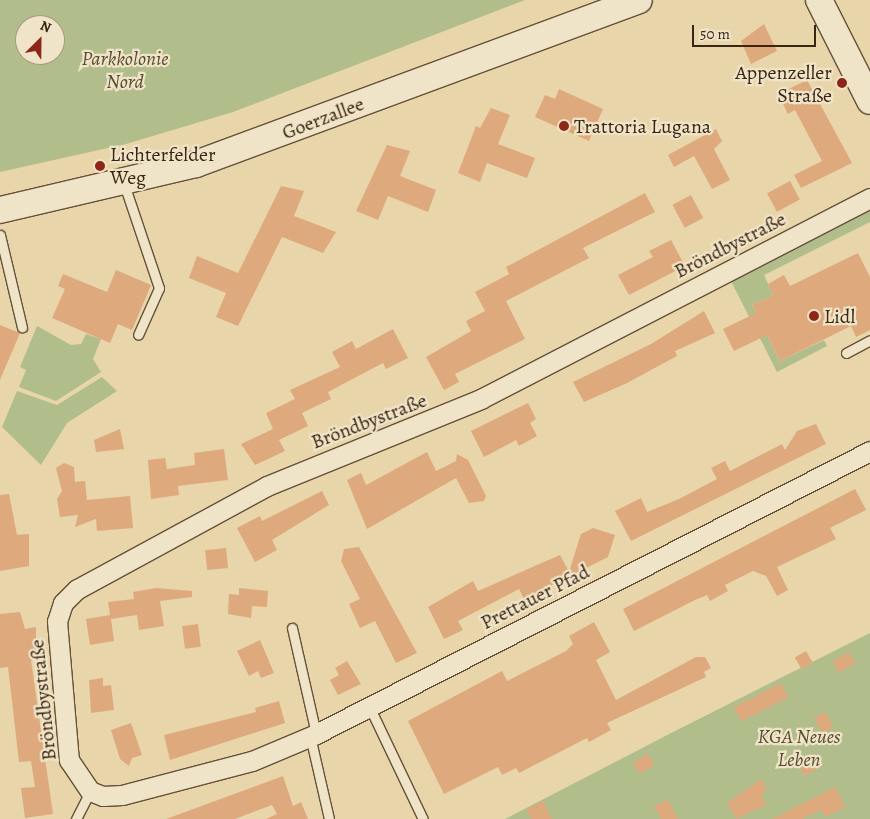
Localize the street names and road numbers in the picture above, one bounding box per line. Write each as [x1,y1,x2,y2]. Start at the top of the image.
street label: Goerzallee [279,91,367,145]
street label: Bröndbystraße [670,207,790,283]
street label: Bröndbystraße [308,388,430,454]
street label: Prettauer Pfad [477,559,593,635]
street label: Bröndbystraße [25,638,61,762]

